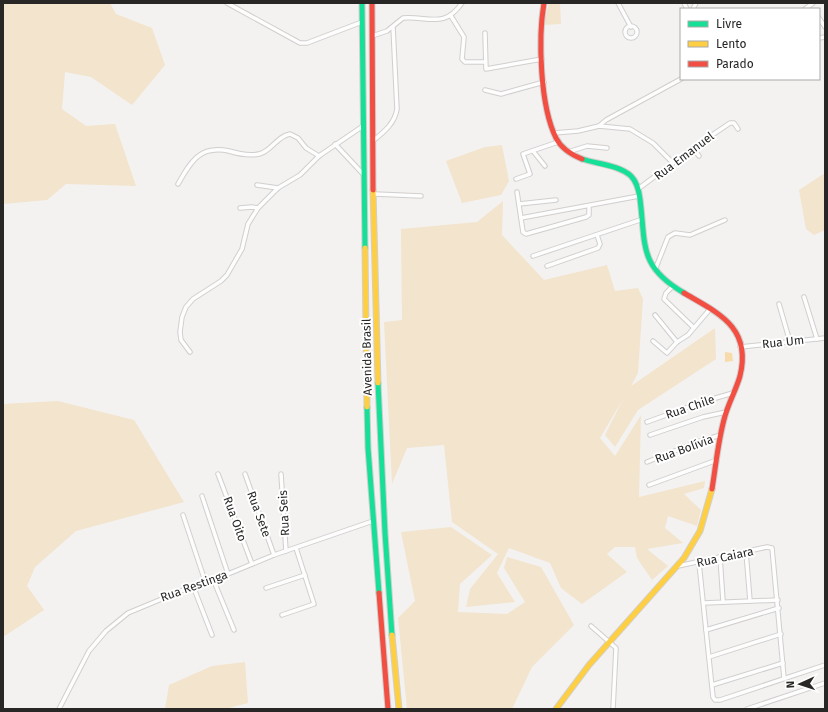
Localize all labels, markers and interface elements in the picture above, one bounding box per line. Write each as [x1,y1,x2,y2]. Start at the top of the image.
legend [680,8,820,80]
text: Livre [716,17,742,31]
text: Lento [716,37,746,51]
text: Parado [716,57,754,71]
street label: Rua Emanuel [651,129,717,183]
street label: Avenida Brasil [359,318,375,396]
street label: Rua Um [761,333,805,351]
street label: Rua Chile [664,392,716,422]
street label: Rua Bolívia [653,432,715,466]
street label: Rua Sete [244,489,274,539]
street label: Rua Seis [276,489,292,536]
street label: Rua Oito [220,495,250,543]
street label: Rua Caiara [695,544,755,570]
street label: Rua Restinga [158,567,230,605]
north arrow [780,664,820,704]
text: N [784,681,797,688]

